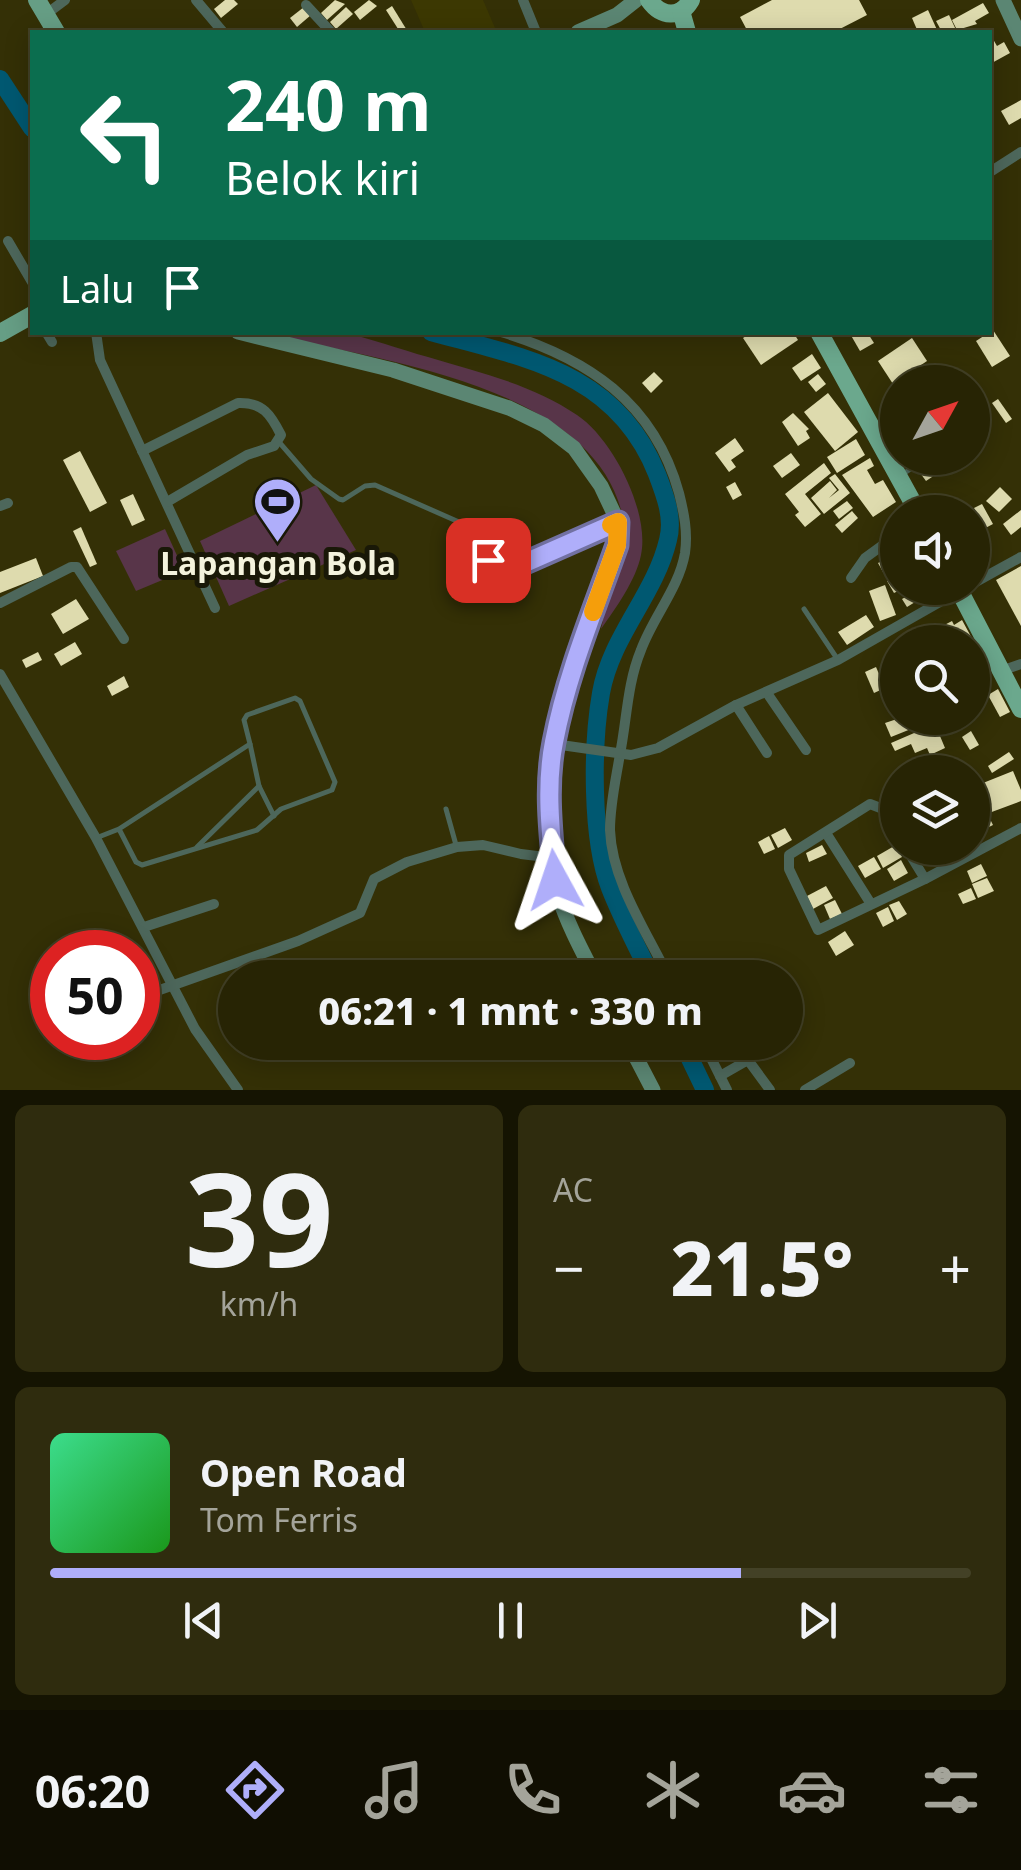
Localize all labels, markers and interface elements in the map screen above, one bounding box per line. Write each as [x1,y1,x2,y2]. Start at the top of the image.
text: 240 m [225,56,432,152]
icon: left [60,70,190,200]
text: Belok kiri [225,147,420,208]
icon: arrive [155,260,210,315]
text: Lalu [60,262,135,314]
north arrow [880,365,990,475]
map controls [880,365,990,865]
sports icon: Lapangan Bola [252,476,304,544]
button: sound [880,495,990,605]
pin [446,518,531,603]
icon: arrive [461,533,516,588]
place label: Lapangan Bola [160,541,396,584]
button: search [880,625,990,735]
button: layers [880,755,990,865]
position arrow [503,828,607,932]
speed limit sign: 50 [30,930,160,1060]
text: 06:21 · 1 mnt · 330 m [318,984,703,1036]
text: 39 [185,1128,333,1305]
text: AC [553,1168,593,1211]
text: 21.5° [670,1216,854,1318]
text: − [553,1230,584,1305]
text: + [940,1230,971,1305]
text: km/h [220,1282,298,1325]
text: Open Road [200,1446,407,1498]
text: Tom Ferris [200,1498,358,1541]
icon: previous [176,1593,231,1648]
icon: pause [483,1593,538,1648]
icon: next [790,1593,845,1648]
icon: directions [220,1755,290,1825]
icon: music [359,1755,429,1825]
icon: phone [498,1755,568,1825]
icon: climate [638,1755,708,1825]
icon: car [777,1755,847,1825]
icon: filters [916,1755,986,1825]
text: 06:20 [35,1760,150,1821]

